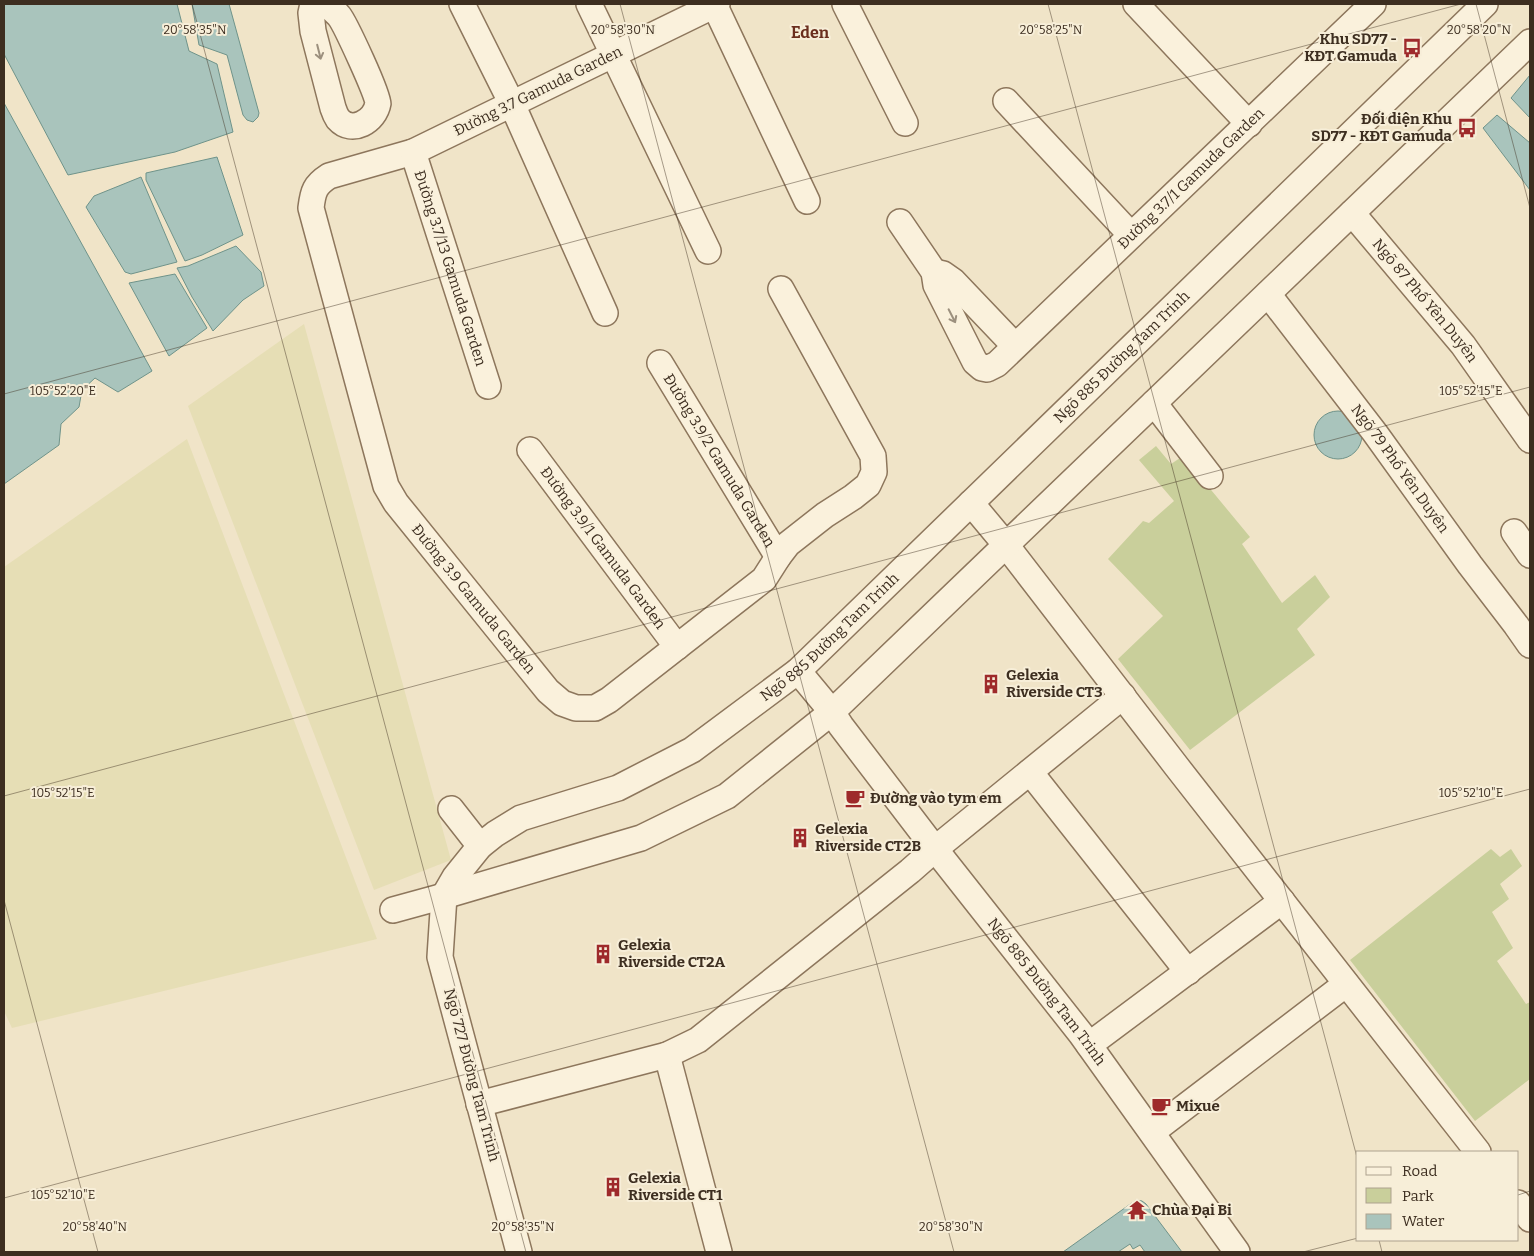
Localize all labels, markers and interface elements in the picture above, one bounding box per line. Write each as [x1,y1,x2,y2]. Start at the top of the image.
text: 20°58'35"N [164,23,227,37]
text: 20°58'30"N [591,23,656,37]
district label: Eden [791,23,830,42]
text: 20°58'25"N [1020,23,1083,37]
text: 20°58'20"N [1447,23,1511,37]
place label: Khu SD77 - KĐT Gamuda [1304,30,1398,65]
bus stop icon: Khu SD77 - KĐT Gamuda [1401,37,1423,59]
street label: Đường 3.7 Gamuda Garden [451,42,626,140]
one-way arrow [315,43,324,59]
street label: Đường 3.7/1 Gamuda Garden [1114,104,1268,253]
place label: Đối diện Khu SD77 - KĐT Gamuda [1311,110,1453,145]
bus stop icon: Đối diện Khu SD77 - KĐT Gamuda [1456,117,1478,139]
street label: Đường 3.7/13 Gamuda Garden [410,168,490,369]
street label: Ngõ 87 Phố Yên Duyên [1369,235,1482,366]
street label: Ngõ 885 Đường Tam Trinh [1050,287,1194,427]
one-way arrow [947,309,957,324]
street label: Đường 3.9/2 Gamuda Garden [660,370,779,551]
text: 105°52'20"E [30,384,96,398]
text: 105°52'15"E [1440,384,1502,398]
street label: Ngõ 79 Phố Yên Duyên [1347,401,1453,537]
street label: Đường 3.9/1 Gamuda Garden [537,463,670,633]
street label: Đường 3.9 Gamuda Garden [408,521,540,678]
street label: Ngõ 885 Đường Tam Trinh [757,569,903,705]
place label: Gelexia Riverside CT3 [1006,666,1103,701]
building icon: Gelexia Riverside CT3 [980,673,1002,695]
text: 105°52'15"E [32,786,94,800]
text: 105°52'10"E [1439,786,1503,800]
cafe icon: Đường vào tym em [844,787,866,809]
place label: Đường vào tym em [870,789,1002,807]
place label: Gelexia Riverside CT2B [815,820,921,855]
building icon: Gelexia Riverside CT2B [789,827,811,849]
street label: Ngõ 885 Đường Tam Trinh [984,914,1110,1070]
place label: Gelexia Riverside CT2A [618,936,725,971]
building icon: Gelexia Riverside CT2A [592,943,614,965]
street label: Ngõ 727 Đường Tam Trinh [440,986,504,1164]
cafe icon: Mixue [1150,1095,1172,1117]
place label: Mixue [1176,1097,1220,1115]
legend [1356,1151,1519,1241]
text: Road [1402,1162,1437,1180]
place label: Gelexia Riverside CT1 [628,1169,723,1204]
building icon: Gelexia Riverside CT1 [602,1176,624,1198]
text: Park [1402,1187,1434,1205]
text: 105°52'10"E [31,1188,95,1202]
temple icon: Chùa Đại Bi [1126,1199,1148,1221]
place label: Chùa Đại Bi [1152,1201,1232,1219]
text: Water [1402,1212,1445,1230]
text: 20°58'40"N [63,1220,128,1234]
text: 20°58'35"N [492,1220,555,1234]
text: 20°58'30"N [919,1220,984,1234]

